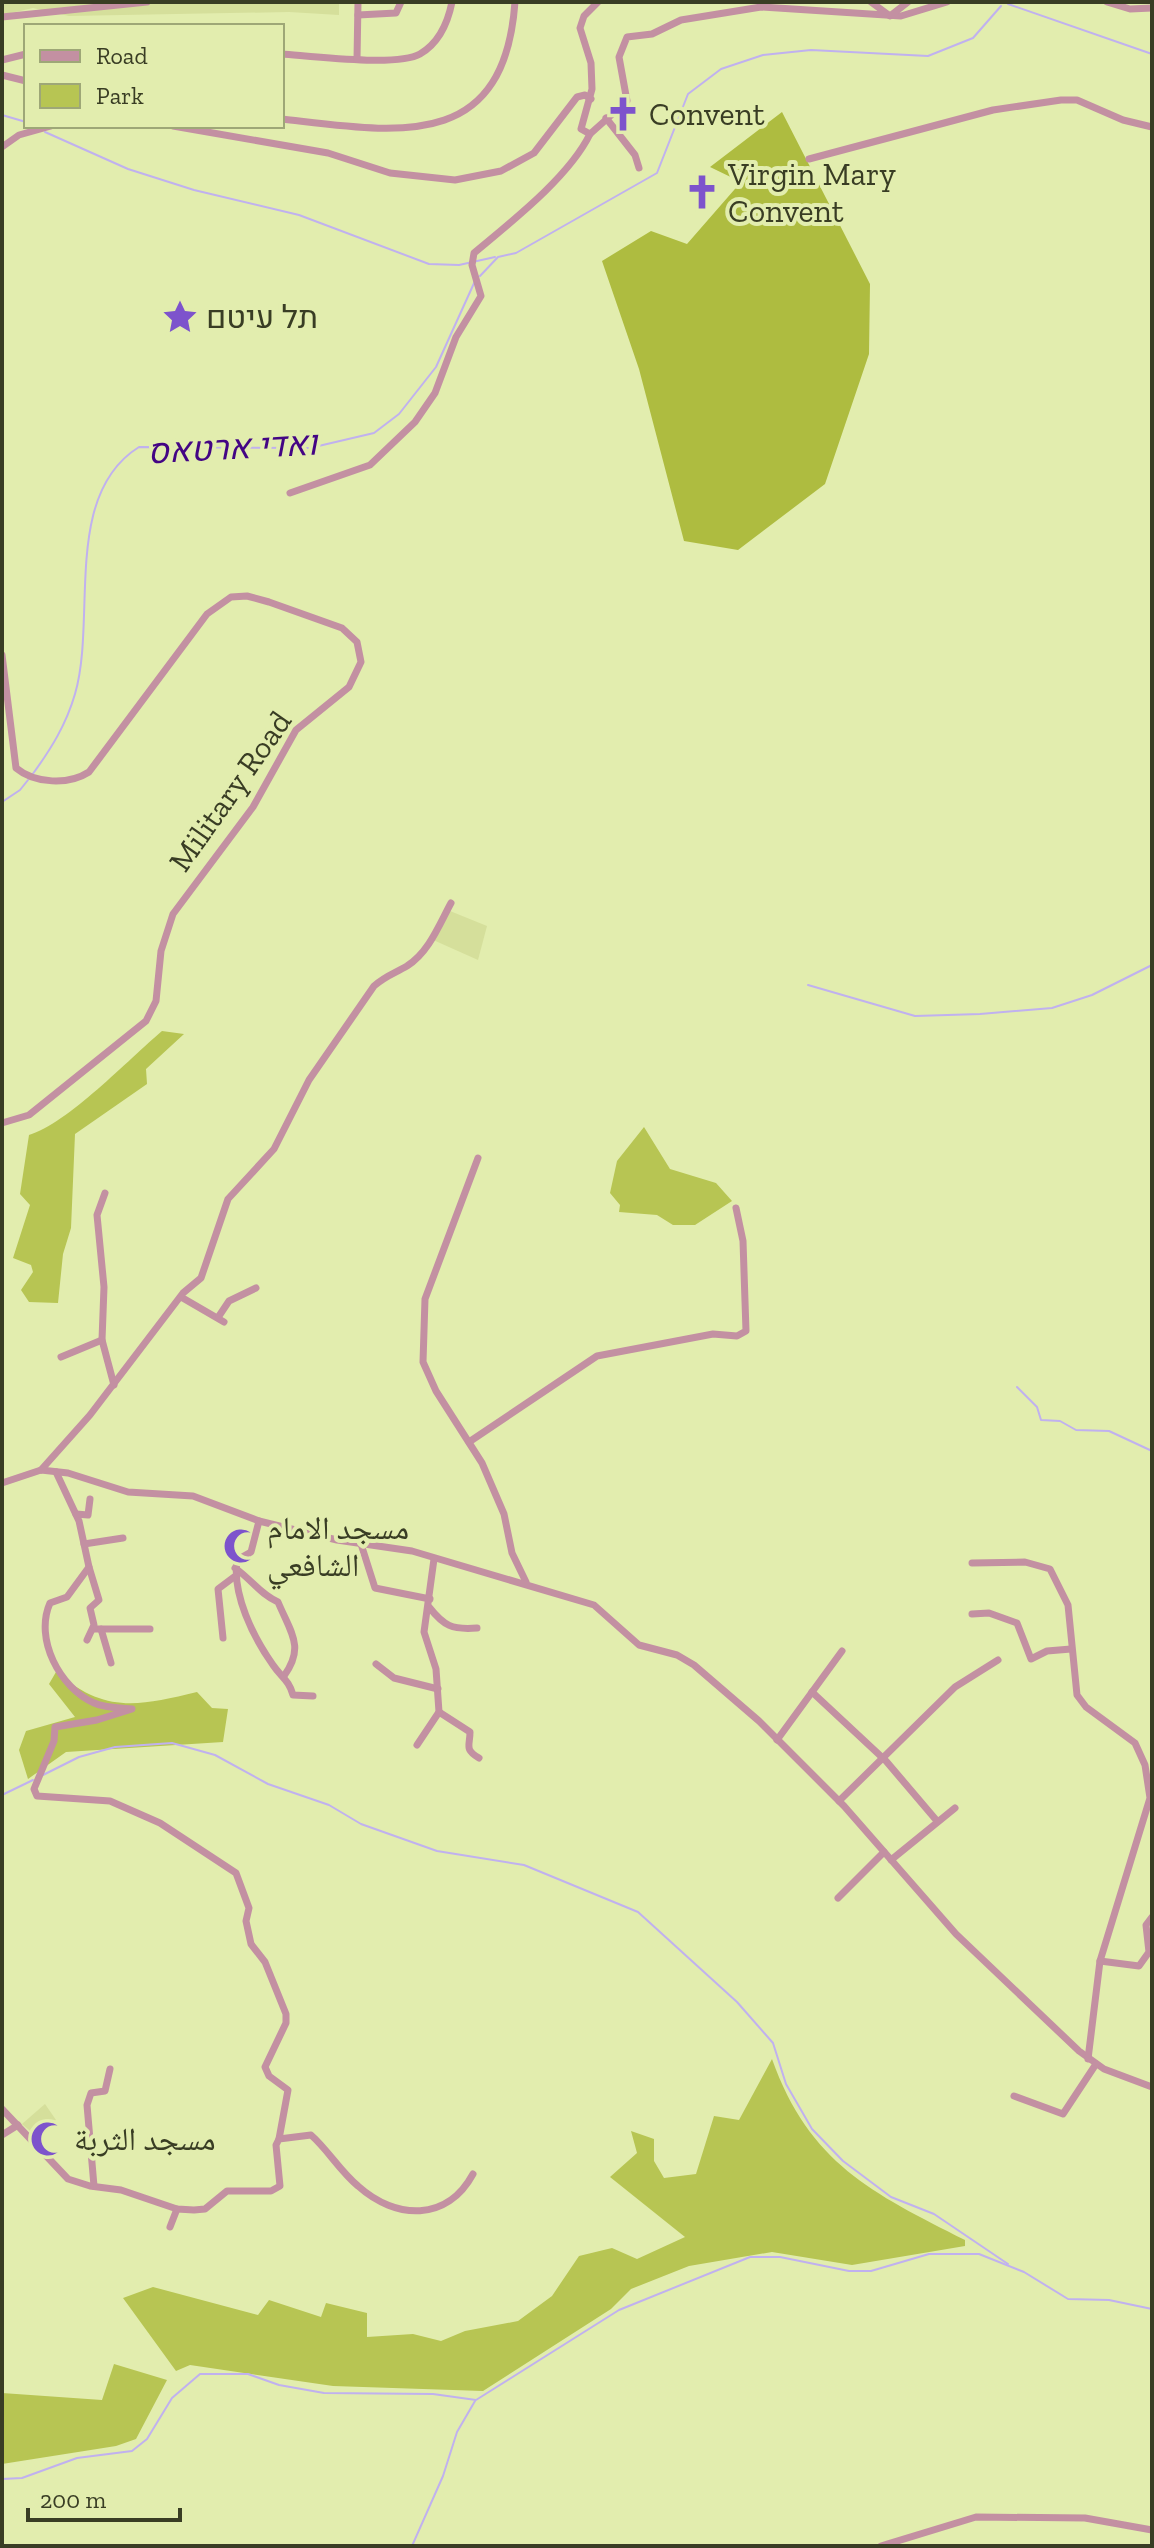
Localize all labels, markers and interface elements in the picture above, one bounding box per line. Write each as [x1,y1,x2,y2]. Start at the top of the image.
legend [24,24,284,128]
text: Road [96,41,148,70]
text: Park [96,81,144,110]
church icon: Convent [604,95,642,133]
place label: Convent [649,95,765,133]
place label: Virgin Mary Convent [727,155,896,230]
church icon: Virgin Mary Convent [683,173,721,211]
place icon: תל עיטם [161,298,199,336]
place label: תל עיטם [206,298,318,336]
water label: ואדי ארטאס [146,422,320,472]
street label: Military Road [161,703,299,879]
place label: مسجد الامام الشافعي [267,1509,409,1590]
mosque icon: مسجد الامام الشافعي [222,1527,260,1565]
mosque icon: مسجد الثربة [29,2120,67,2158]
place label: مسجد الثربة [74,2120,216,2158]
scale bar [28,2472,180,2522]
text: 200 m [40,2485,106,2514]

